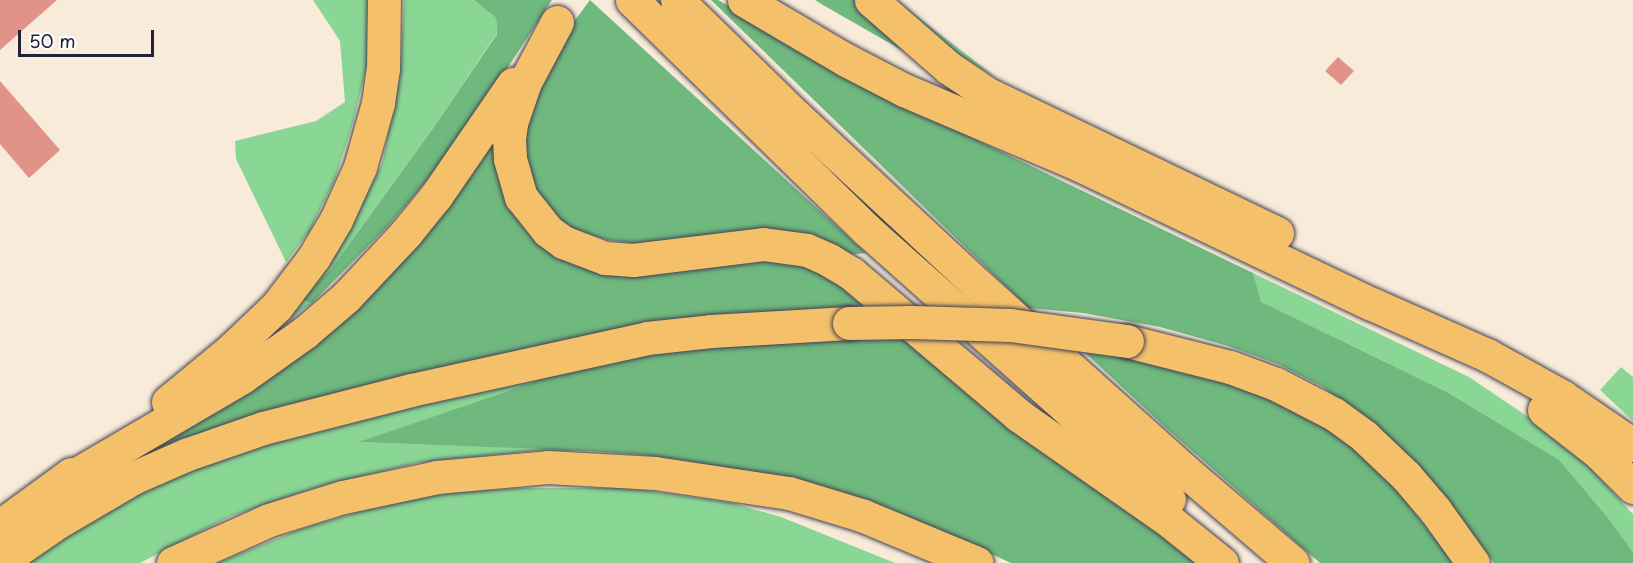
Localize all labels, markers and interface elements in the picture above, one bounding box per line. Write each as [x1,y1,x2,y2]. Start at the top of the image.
scale bar [21,18,158,56]
text: 50 m [29,27,76,54]

